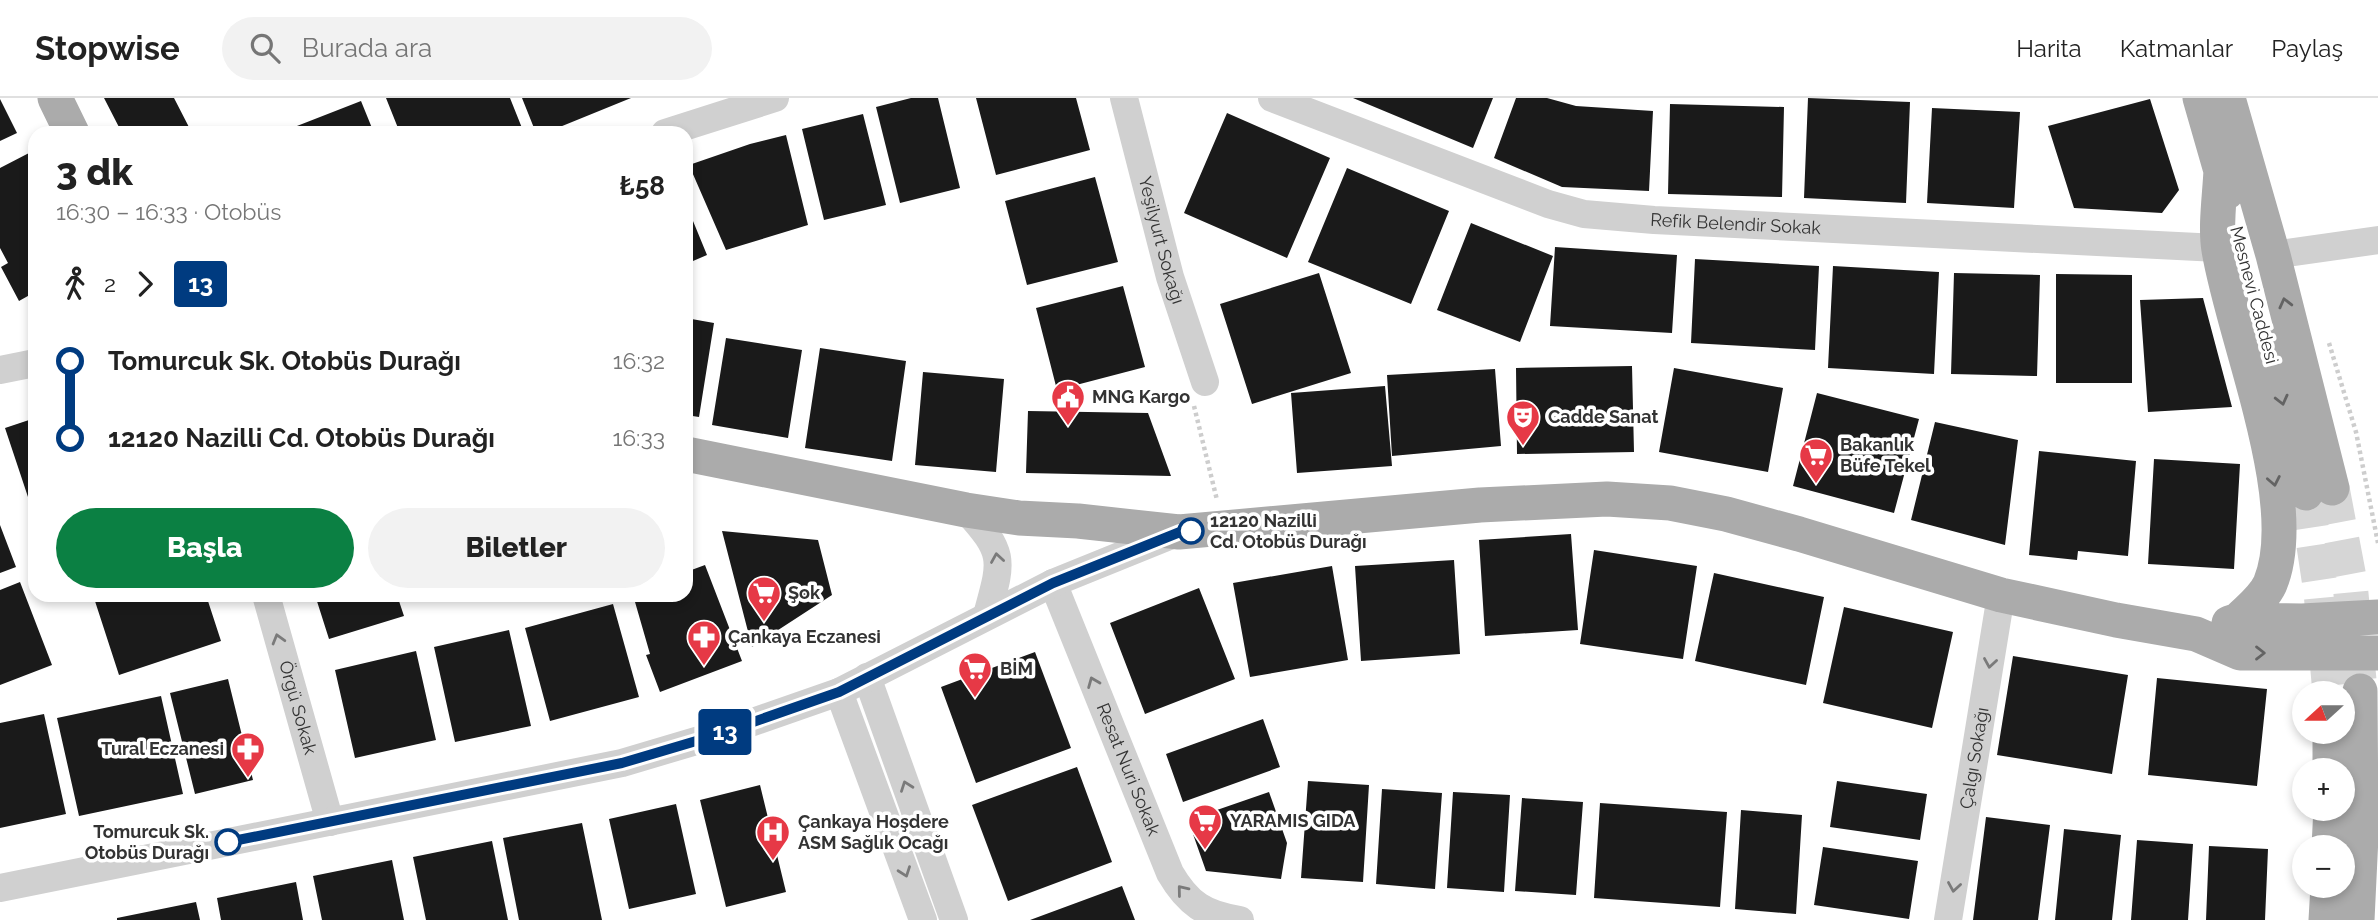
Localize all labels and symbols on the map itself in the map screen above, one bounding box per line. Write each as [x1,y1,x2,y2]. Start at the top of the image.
street label: Yeşilyurt Sokağı [1135,174,1189,307]
street label: Refik Belendir Sokak [1650,209,1822,238]
street label: Mesnevi Caddesi [2226,224,2283,366]
one-way arrow [2279,297,2293,309]
public building icon: MNG Kargo [1049,378,1087,427]
place label: MNG Kargo [1092,386,1190,407]
one-way arrow [2274,394,2288,406]
theatre icon: Cadde Sanat [1504,398,1542,447]
place label: Cadde Sanat [1548,406,1658,427]
place label: Bakanlık Büfe Tekel [1840,434,1931,476]
supermarket icon: Bakanlık Büfe Tekel [1797,436,1835,485]
one-way arrow [2266,475,2281,487]
place label: 12120 Nazilli Cd. Otobüs Durağı [1210,510,1367,552]
marker: 12120 Nazilli Cd. Otobüs Durağı [1178,518,1204,544]
one-way arrow [990,552,1005,564]
supermarket icon: Şok [745,574,783,623]
place label: Şok [788,582,821,603]
pharmacy icon: Çankaya Eczanesi [685,618,723,667]
place label: Çankaya Eczanesi [728,626,881,647]
one-way arrow [272,633,286,645]
one-way arrow [2255,645,2265,661]
supermarket icon: BİM [956,650,994,699]
one-way arrow [1983,657,1998,668]
street label: Örgü Sokak [275,658,322,757]
place label: BİM [1000,658,1033,679]
one-way arrow [1087,676,1101,688]
north arrow [2292,681,2356,744]
street label: Resat Nuri Sokak [1093,700,1165,839]
street label: Çalgı Sokağı [1955,706,1993,810]
line badge: 13 [694,709,756,755]
pharmacy icon: Tural Eczanesi [229,730,267,779]
place label: Tural Eczanesi [101,738,224,759]
one-way arrow [900,781,914,793]
supermarket icon: YARAMIS GIDA [1186,802,1224,851]
place label: YARAMIS GIDA [1230,810,1356,831]
place label: Çankaya Hoşdere ASM Sağlık Ocağı [798,811,949,853]
hospital icon: Çankaya Hoşdere ASM Sağlık Ocağı [754,813,792,862]
place label: Tomurcuk Sk. Otobüs Durağı [85,821,209,863]
marker: Tomurcuk Sk. Otobüs Durağı [215,829,241,855]
one-way arrow [897,865,911,877]
one-way arrow [1947,881,1962,893]
one-way arrow [1178,886,1190,899]

